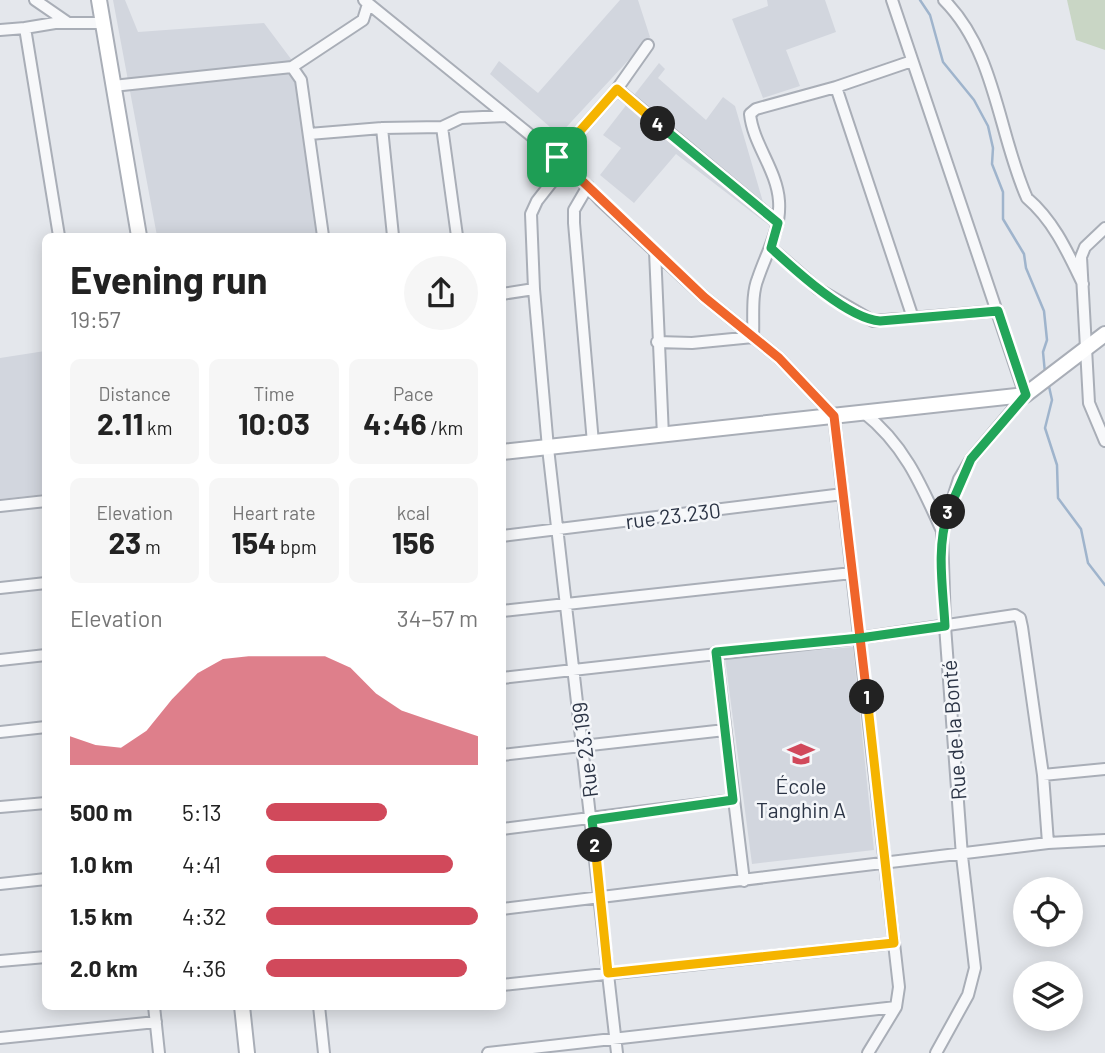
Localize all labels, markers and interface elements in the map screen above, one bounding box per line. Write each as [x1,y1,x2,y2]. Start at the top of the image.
pin: 4 [640,106,676,142]
text: 4 [652,112,663,135]
pin [527,127,587,187]
icon: arrive [538,138,576,176]
text: Evening run [70,256,268,302]
button: share [404,256,478,330]
text: 19:57 [70,305,121,333]
text: Distance [98,382,171,405]
text: Time [253,382,295,405]
text: Pace [393,382,434,405]
text: 2.11 [97,405,143,441]
text: 10:03 [238,405,310,441]
text: 4:46 [363,405,427,441]
text: km [143,416,172,439]
text: /km [427,416,463,439]
pin: 3 [930,494,965,530]
street label: rue 23.230 [624,497,722,533]
text: 3 [942,500,953,523]
text: Elevation [96,501,173,524]
text: Heart rate [232,501,316,524]
text: kcal [397,501,430,524]
text: 23 [109,524,141,560]
text: 154 [231,524,276,560]
text: 156 [392,524,435,560]
text: m [141,535,161,558]
text: bpm [276,535,317,558]
text: Elevation [70,604,163,632]
text: 34–57 m [397,604,478,632]
street label: Rue de la Bonté [936,659,970,801]
pin: 1 [850,680,884,714]
text: 1 [863,685,870,708]
street label: Rue 23.199 [566,701,602,799]
school or university icon: École Tanghin A [786,739,816,769]
place label: École Tanghin A [756,773,846,822]
text: 500 m [70,798,132,826]
text: 5:13 [182,798,222,826]
pin: 2 [578,828,612,862]
text: 2 [589,833,600,856]
text: 1.0 km [70,850,133,878]
text: 4:41 [182,850,221,878]
map controls [1013,877,1083,1031]
button: locate [1013,877,1083,947]
text: 1.5 km [70,902,133,930]
text: 4:32 [182,902,227,930]
text: 2.0 km [70,954,138,982]
text: 4:36 [182,954,226,982]
button: layers [1013,961,1083,1031]

